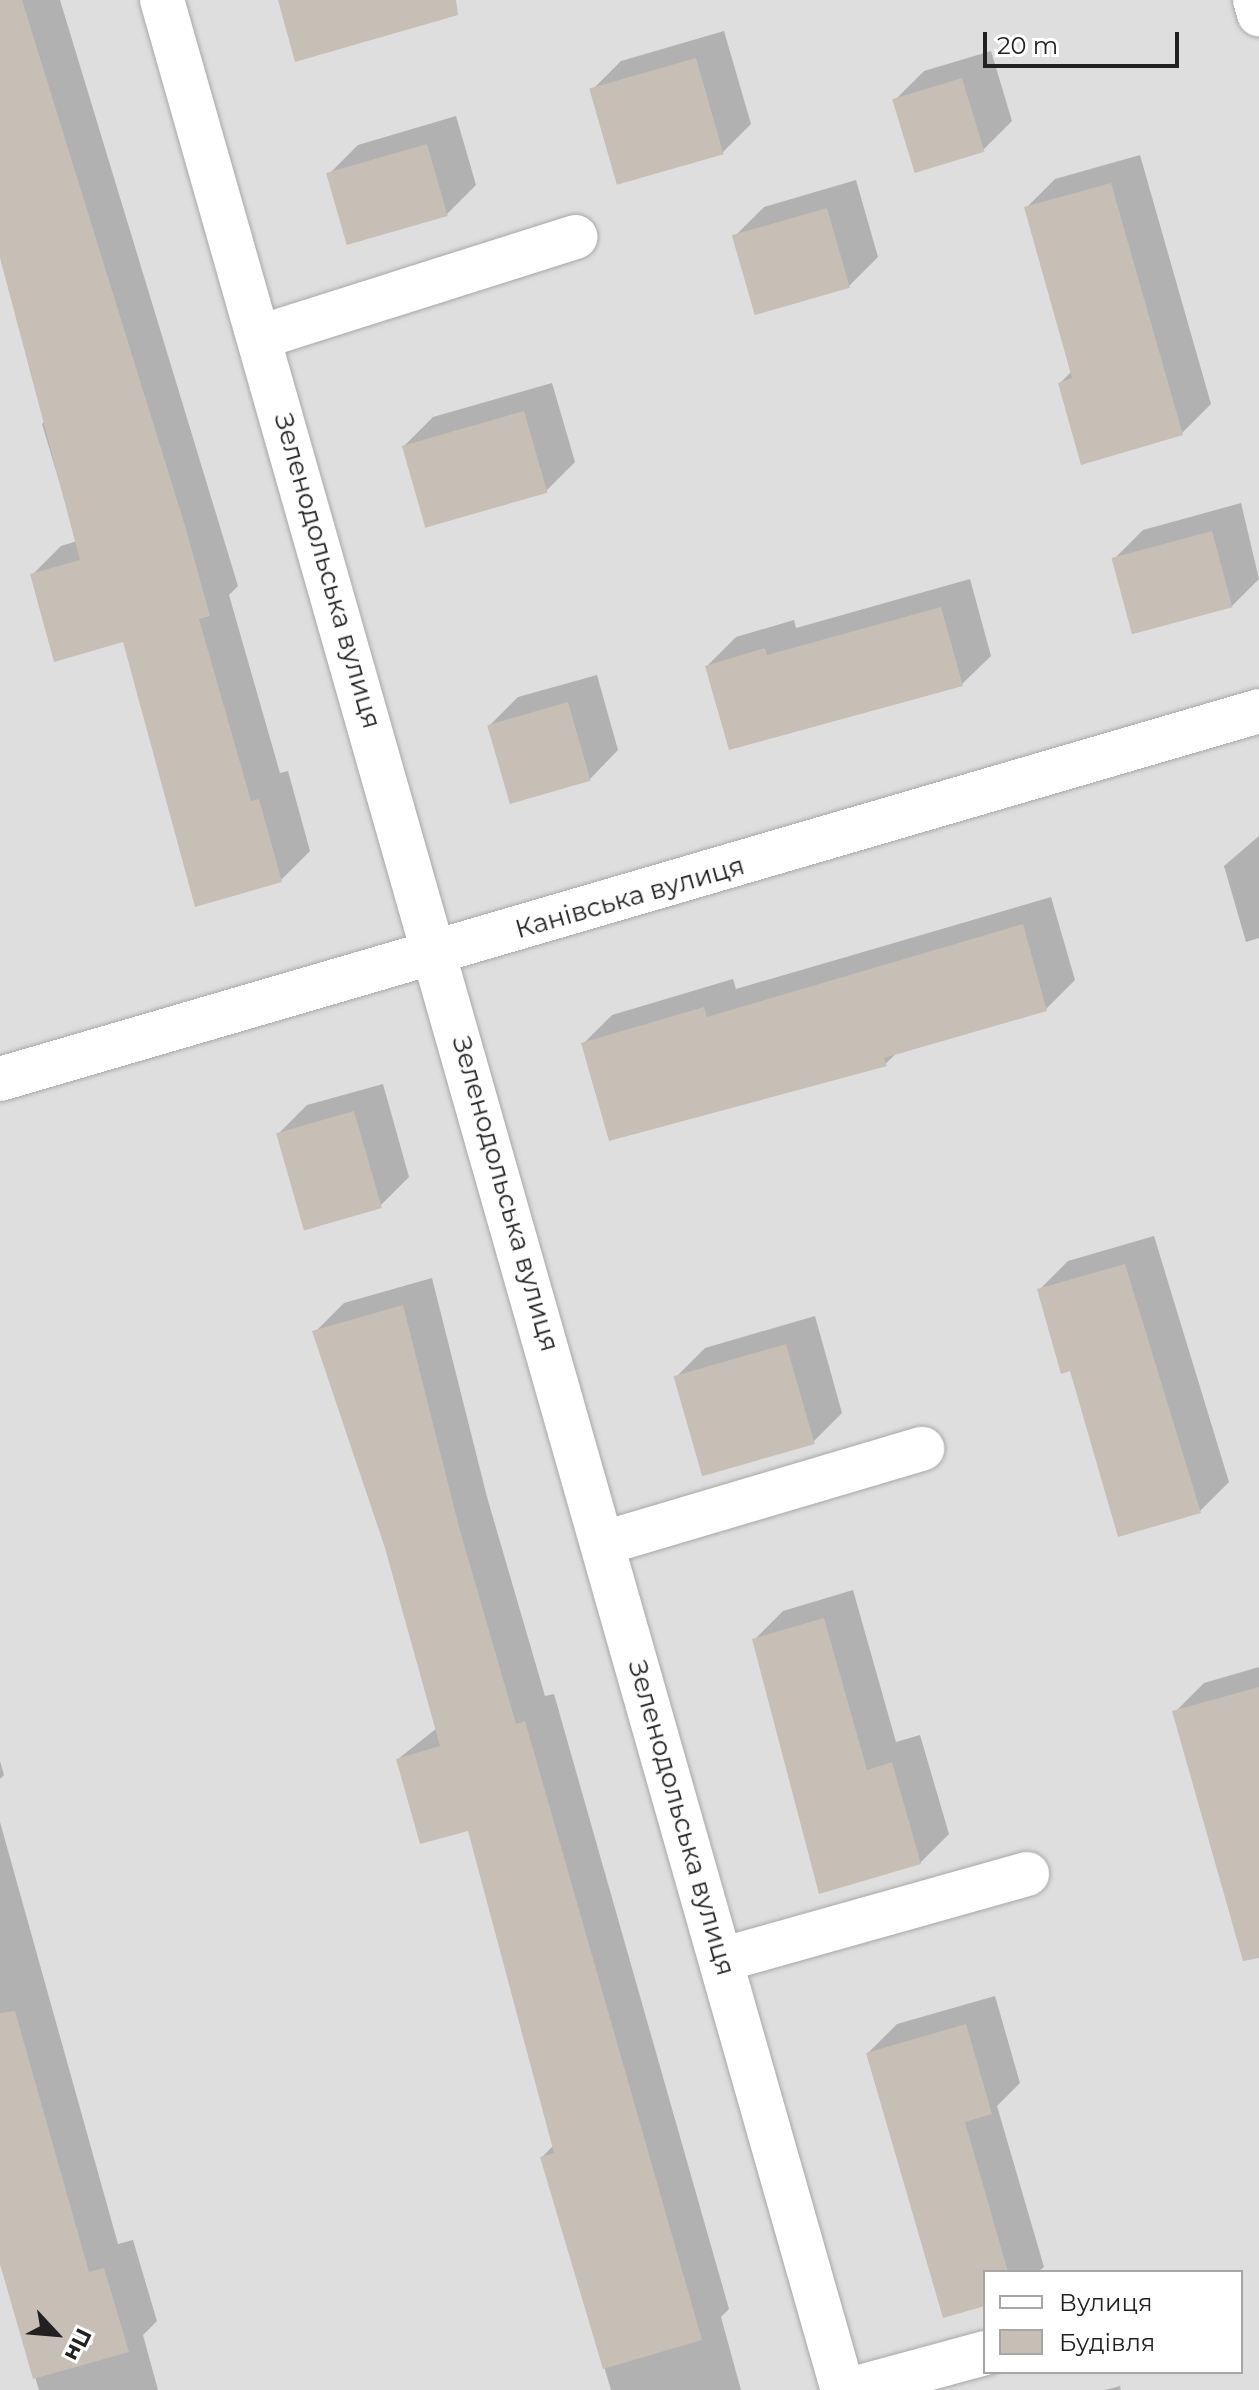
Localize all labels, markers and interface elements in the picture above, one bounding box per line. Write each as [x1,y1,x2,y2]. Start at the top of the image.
scale bar [987,16,1183,66]
text: 20 m [997,31,1058,60]
street label: Зеленодольська вулиця [267,410,387,732]
street label: Канівська вулиця [512,850,748,946]
street label: Зеленодольська вулиця [445,1033,565,1355]
street label: Зеленодольська вулиця [621,1657,741,1979]
legend [983,2270,1243,2374]
text: Вулиця [1059,2288,1152,2317]
north arrow [16,2294,96,2374]
text: Пн [59,2324,97,2366]
text: Будівля [1059,2328,1155,2357]

